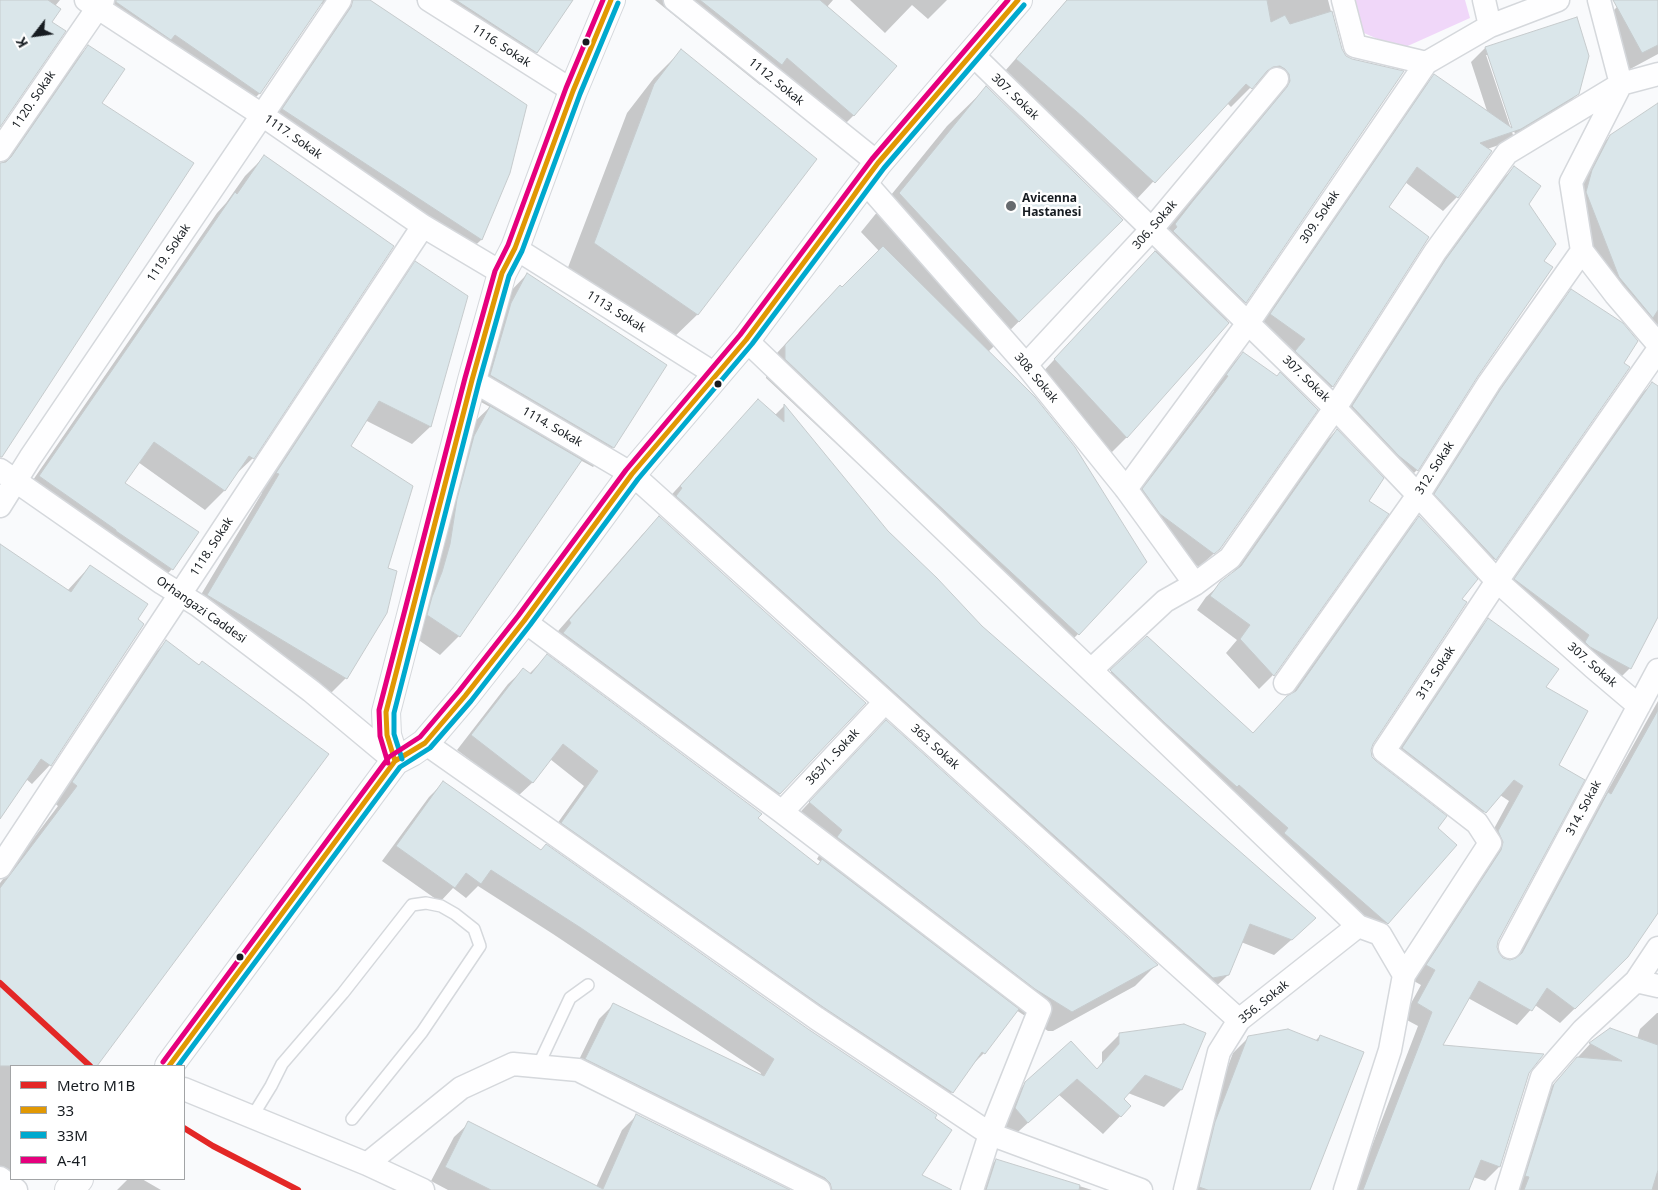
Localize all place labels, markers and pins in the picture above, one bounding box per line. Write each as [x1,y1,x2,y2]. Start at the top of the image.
unlabelled marker [581,37,591,47]
place label: Avicenna Hastanesi [1022,192,1081,220]
marker: Avicenna Hastanesi [1004,199,1018,213]
unlabelled marker [713,379,723,389]
unlabelled marker [235,952,245,962]

